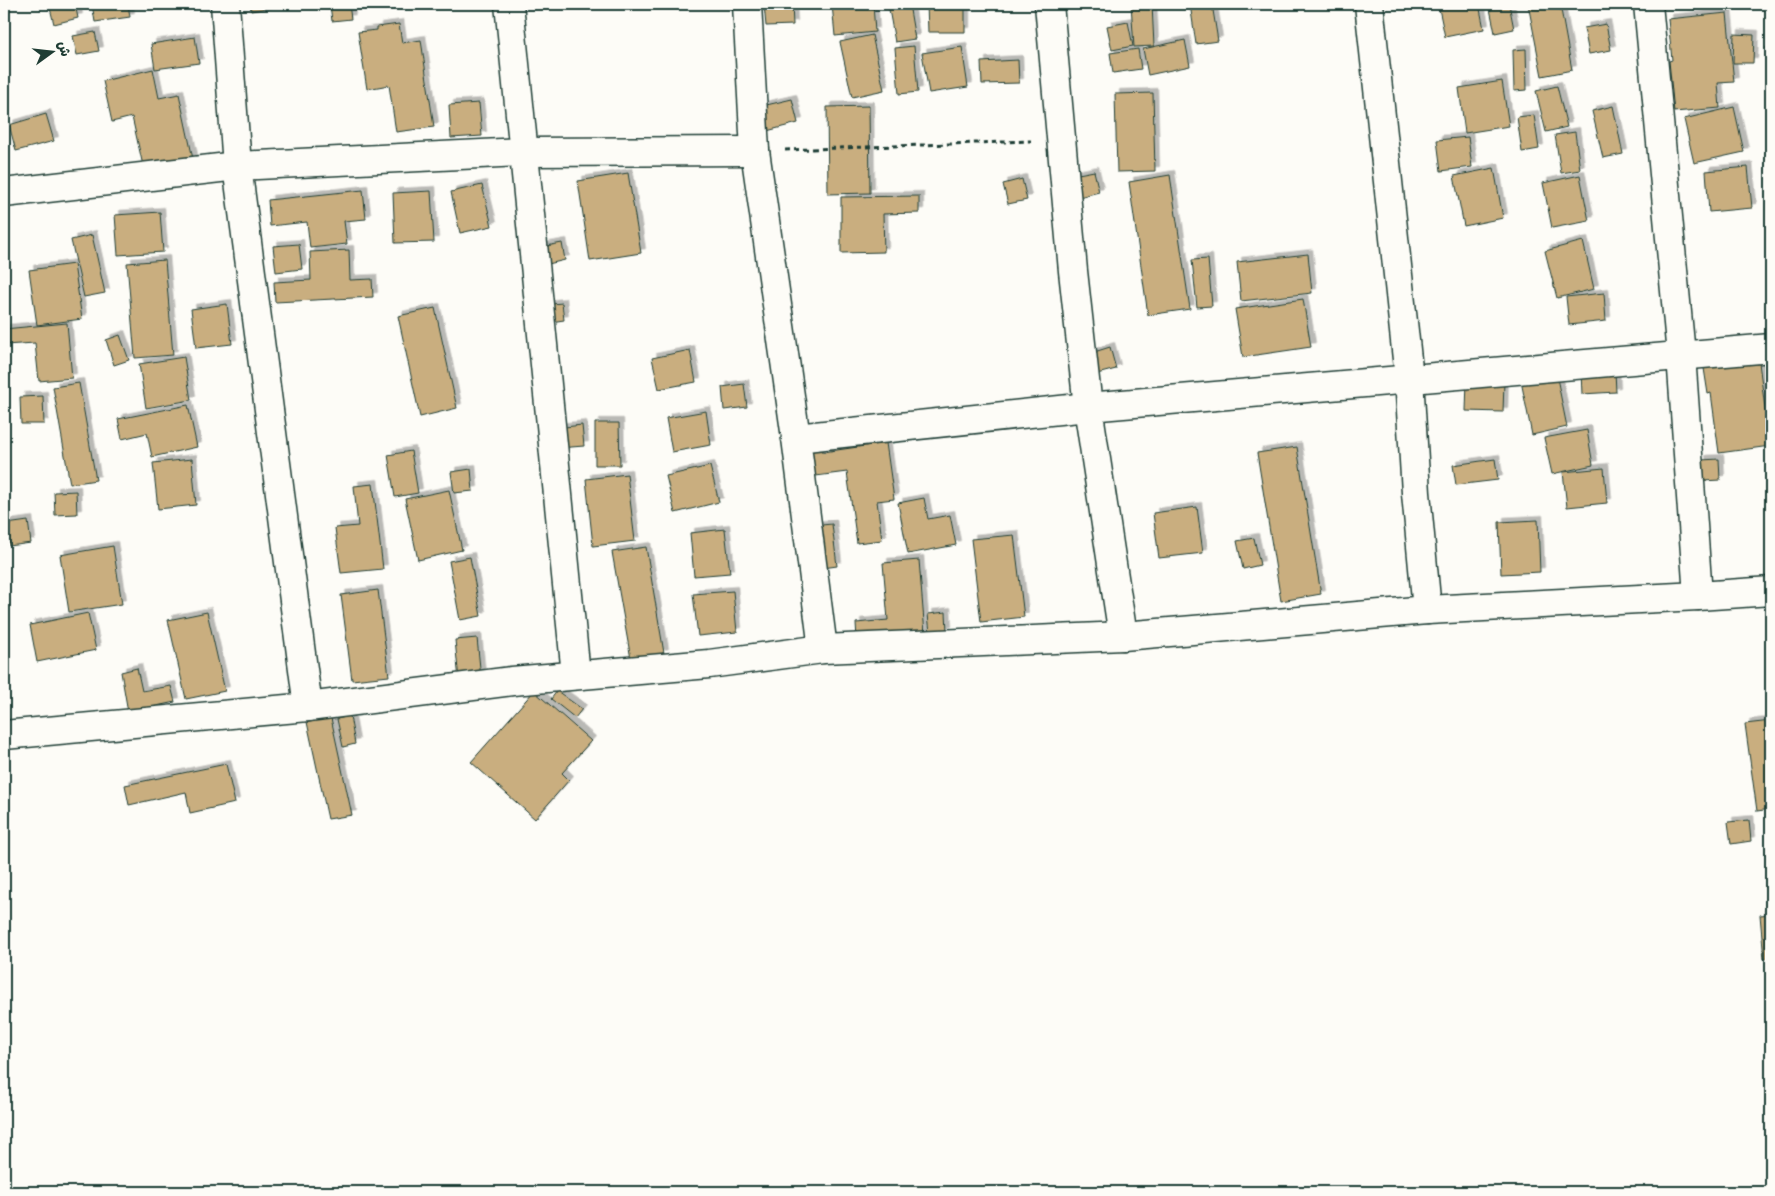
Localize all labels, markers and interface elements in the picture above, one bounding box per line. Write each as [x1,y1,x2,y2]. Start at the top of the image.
north arrow [28,28,78,78]
text: ش [52,39,75,59]

